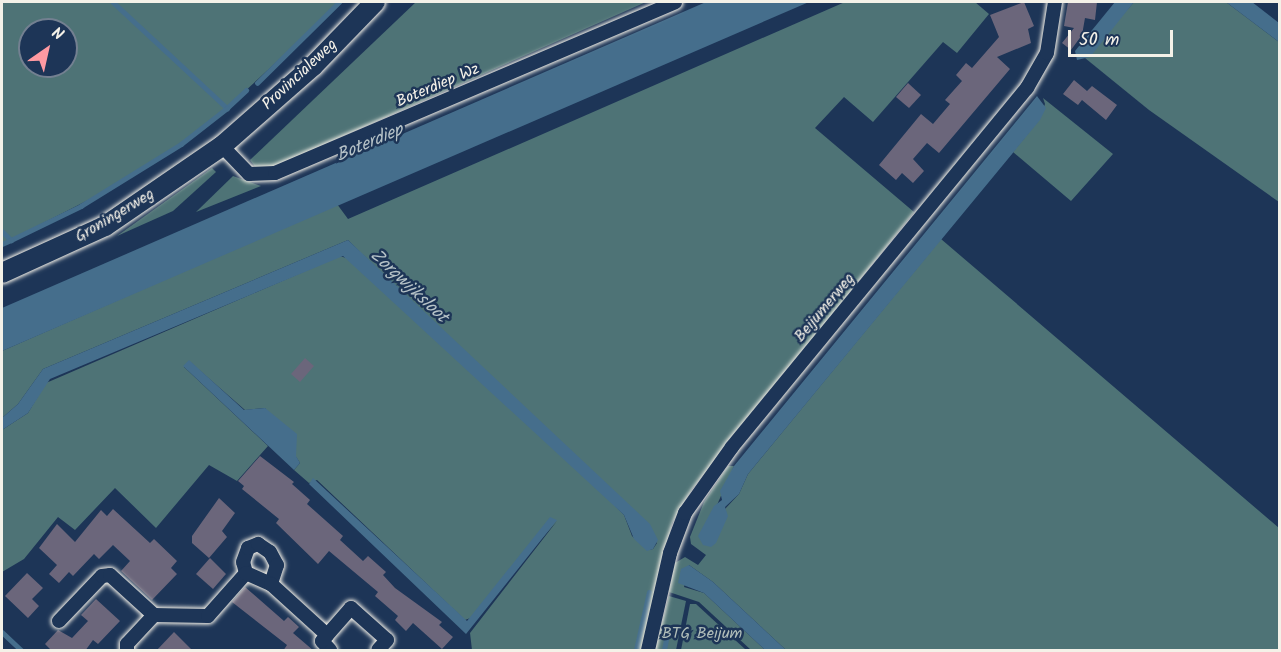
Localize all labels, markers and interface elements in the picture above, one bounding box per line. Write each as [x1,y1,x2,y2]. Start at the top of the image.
north arrow [18,18,78,78]
scale bar [1071,18,1176,56]
text: N [46,21,68,48]
text: 50 m [1079,26,1119,55]
street label: Provincialeweg [259,35,341,115]
street label: Boterdiep Wz [393,60,483,112]
water label: Boterdiep [333,120,407,168]
street label: Groningerweg [72,185,158,247]
water label: Zorgwijksloot [365,245,451,329]
street label: Beijumerweg [791,270,859,346]
park label: BTG Beijum [662,624,742,644]

